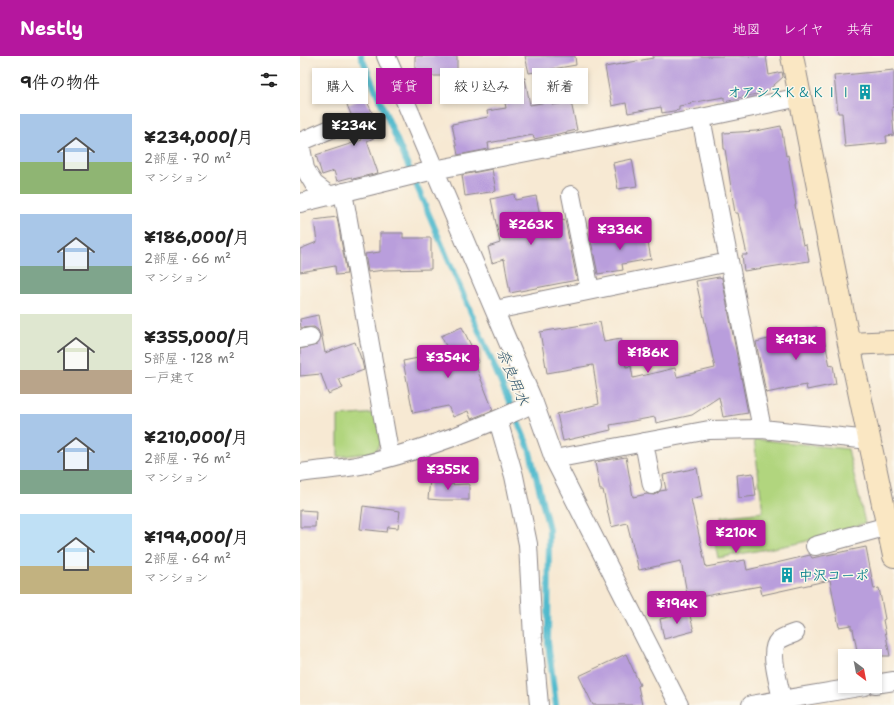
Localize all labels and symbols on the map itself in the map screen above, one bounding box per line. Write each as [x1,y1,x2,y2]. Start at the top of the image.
place label: オアシスＫ＆ＫＩＩ [727,83,853,101]
building icon: オアシスＫ＆ＫＩＩ [856,83,874,101]
pin: ¥234K [326,113,382,147]
pin: ¥263K [503,212,559,246]
pin: ¥336K [592,217,648,251]
pin: ¥413K [768,327,824,361]
pin: ¥186K [620,340,676,374]
pin: ¥354K [420,345,476,379]
water label: 奈良用水 [492,345,534,409]
pin: ¥355K [420,457,476,491]
pin: ¥210K [708,520,764,554]
building icon: 中沢コーポ [778,566,796,584]
place label: 中沢コーポ [799,566,869,584]
pin: ¥194K [649,591,705,625]
north arrow [838,649,882,693]

